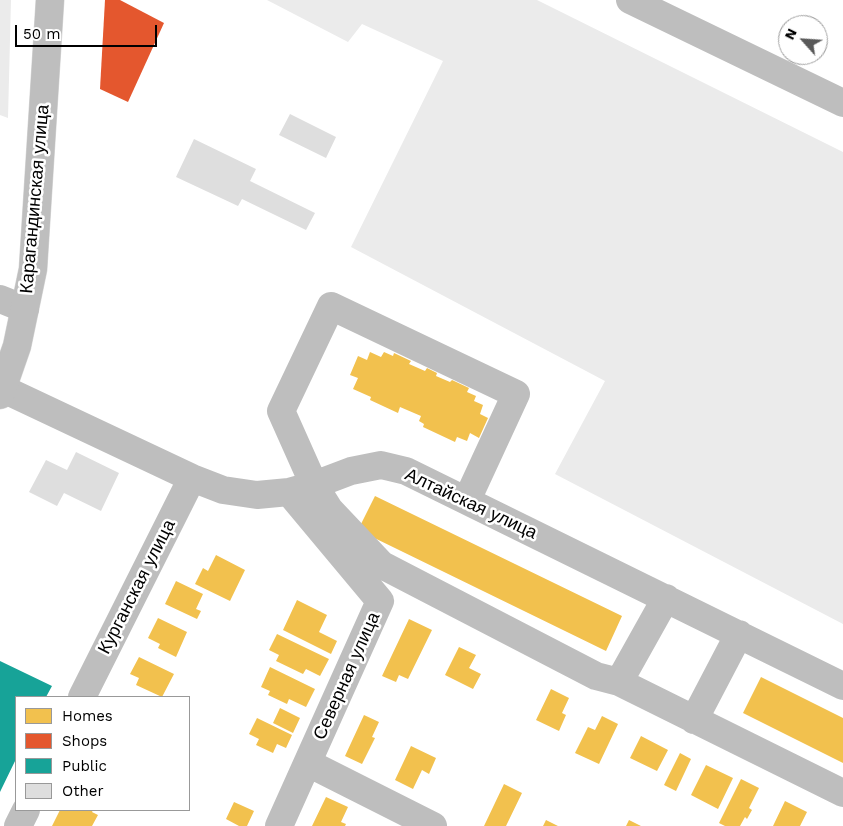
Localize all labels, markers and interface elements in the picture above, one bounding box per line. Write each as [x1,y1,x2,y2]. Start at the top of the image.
scale bar [18,15,160,47]
north arrow [778,15,828,65]
text: 50 m [23,25,60,43]
text: N [781,26,800,42]
street label: Карагандинская улица [16,104,54,294]
street label: Алтайская улица [402,464,540,544]
street label: Курганская улица [94,516,180,658]
street label: Северная улица [309,609,385,743]
legend [15,696,190,811]
text: Homes [62,707,113,725]
text: Shops [62,732,107,750]
text: Public [62,757,107,775]
text: Other [62,782,104,800]

